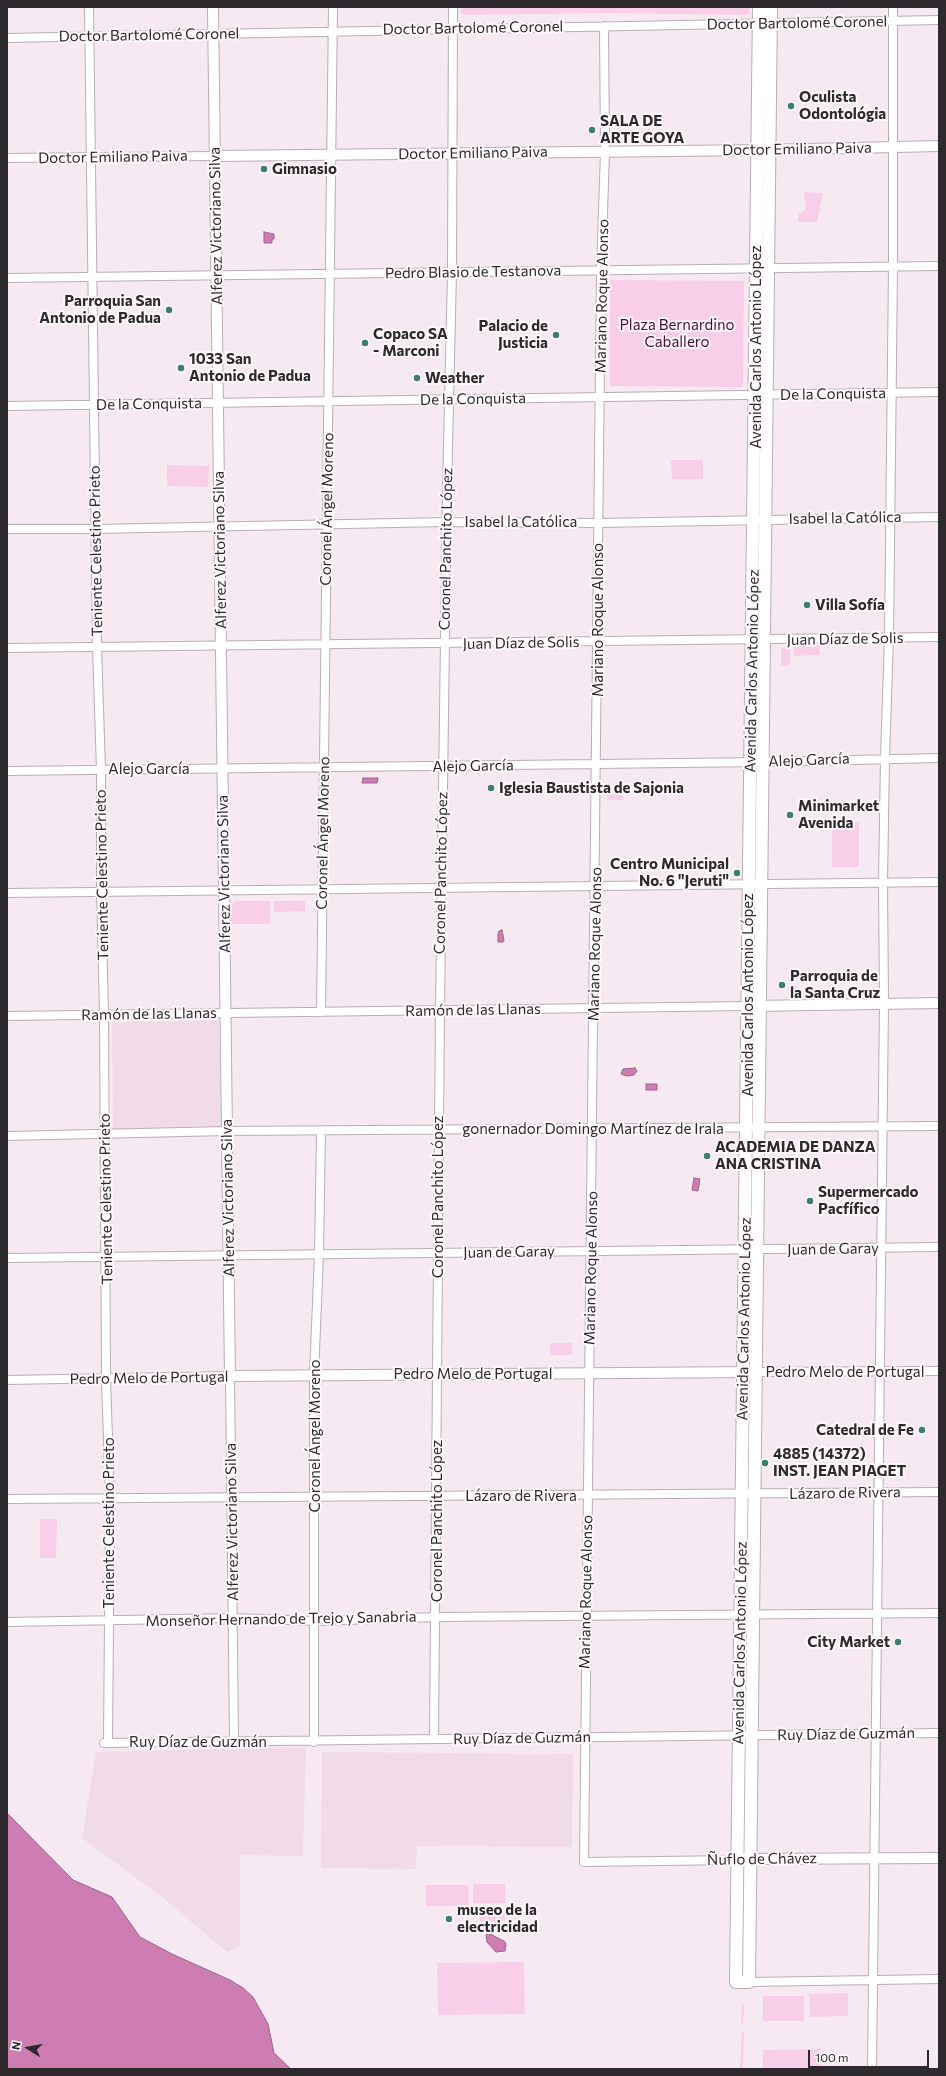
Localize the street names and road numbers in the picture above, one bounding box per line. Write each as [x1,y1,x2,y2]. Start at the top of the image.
street label: Doctor Bartolomé Coronel [706,12,888,34]
street label: Doctor Bartolomé Coronel [382,17,564,39]
street label: Doctor Bartolomé Coronel [58,24,240,46]
street label: Doctor Emiliano Paiva [722,139,872,159]
street label: Doctor Emiliano Paiva [398,143,548,163]
street label: Doctor Emiliano Paiva [38,147,188,167]
street label: Alferez Victoriano Silva [206,147,226,305]
street label: Mariano Roque Alonso [592,219,612,373]
street label: Avenida Carlos Antonio López [747,245,765,449]
street label: Pedro Blasio de Testanova [385,261,561,283]
street label: De la Conquista [780,384,886,404]
street label: De la Conquista [420,389,526,409]
street label: De la Conquista [96,394,202,414]
street label: Coronel Ángel Moreno [317,432,337,586]
street label: Teniente Celestino Prieto [86,465,106,637]
street label: Coronel Panchito López [436,468,456,630]
street label: Alferez Victoriano Silva [210,471,230,629]
street label: Isabel la Católica [788,508,902,528]
street label: Isabel la Católica [465,513,577,531]
street label: Mariano Roque Alonso [589,543,607,697]
street label: Avenida Carlos Antonio López [741,569,763,773]
street label: Juan Díaz de Solis [786,629,904,649]
street label: Juan Díaz de Solis [462,633,580,653]
street label: Alejo García [768,750,850,770]
street label: Coronel Ángel Moreno [313,756,333,910]
street label: Alejo García [432,756,514,776]
street label: Alejo García [108,760,190,778]
street label: Teniente Celestino Prieto [92,789,112,961]
street label: Coronel Panchito López [431,792,451,954]
street label: Alferez Victoriano Silva [214,795,234,953]
street label: Mariano Roque Alonso [585,867,605,1021]
street label: Avenida Carlos Antonio López [739,893,757,1097]
street label: Ramón de las Llanas [405,1000,541,1020]
street label: Ramón de las Llanas [81,1004,217,1024]
street label: Teniente Celestino Prieto [96,1113,116,1285]
street label: Coronel Panchito López [429,1116,447,1278]
street label: Alferez Victoriano Silva [218,1119,238,1277]
street label: gonernador Domingo Martínez de Irala [462,1120,724,1138]
street label: Mariano Roque Alonso [581,1191,601,1345]
street label: Avenida Carlos Antonio López [733,1217,755,1421]
street label: Juan de Garay [787,1239,879,1259]
street label: Juan de Garay [463,1242,555,1262]
street label: Coronel Ángel Moreno [306,1359,324,1513]
street label: Pedro Melo de Portugal [766,1363,924,1381]
street label: Pedro Melo de Portugal [394,1365,552,1383]
street label: Pedro Melo de Portugal [69,1368,229,1388]
street label: Teniente Celestino Prieto [100,1437,118,1609]
street label: Coronel Panchito López [428,1440,446,1602]
street label: Alferez Victoriano Silva [222,1443,242,1601]
street label: Lázaro de Rivera [789,1483,901,1503]
street label: Lázaro de Rivera [465,1487,577,1505]
street label: Mariano Roque Alonso [576,1515,596,1669]
street label: Avenida Carlos Antonio López [729,1541,751,1745]
street label: Monseñor Hernando de Trejo y Sanabria [145,1608,417,1630]
street label: Ruy Díaz de Guzmán [777,1724,915,1744]
street label: Ruy Díaz de Guzmán [453,1728,591,1748]
street label: Ruy Díaz de Guzmán [129,1733,267,1751]
street label: Ñuflo de Chávez [707,1849,817,1869]

